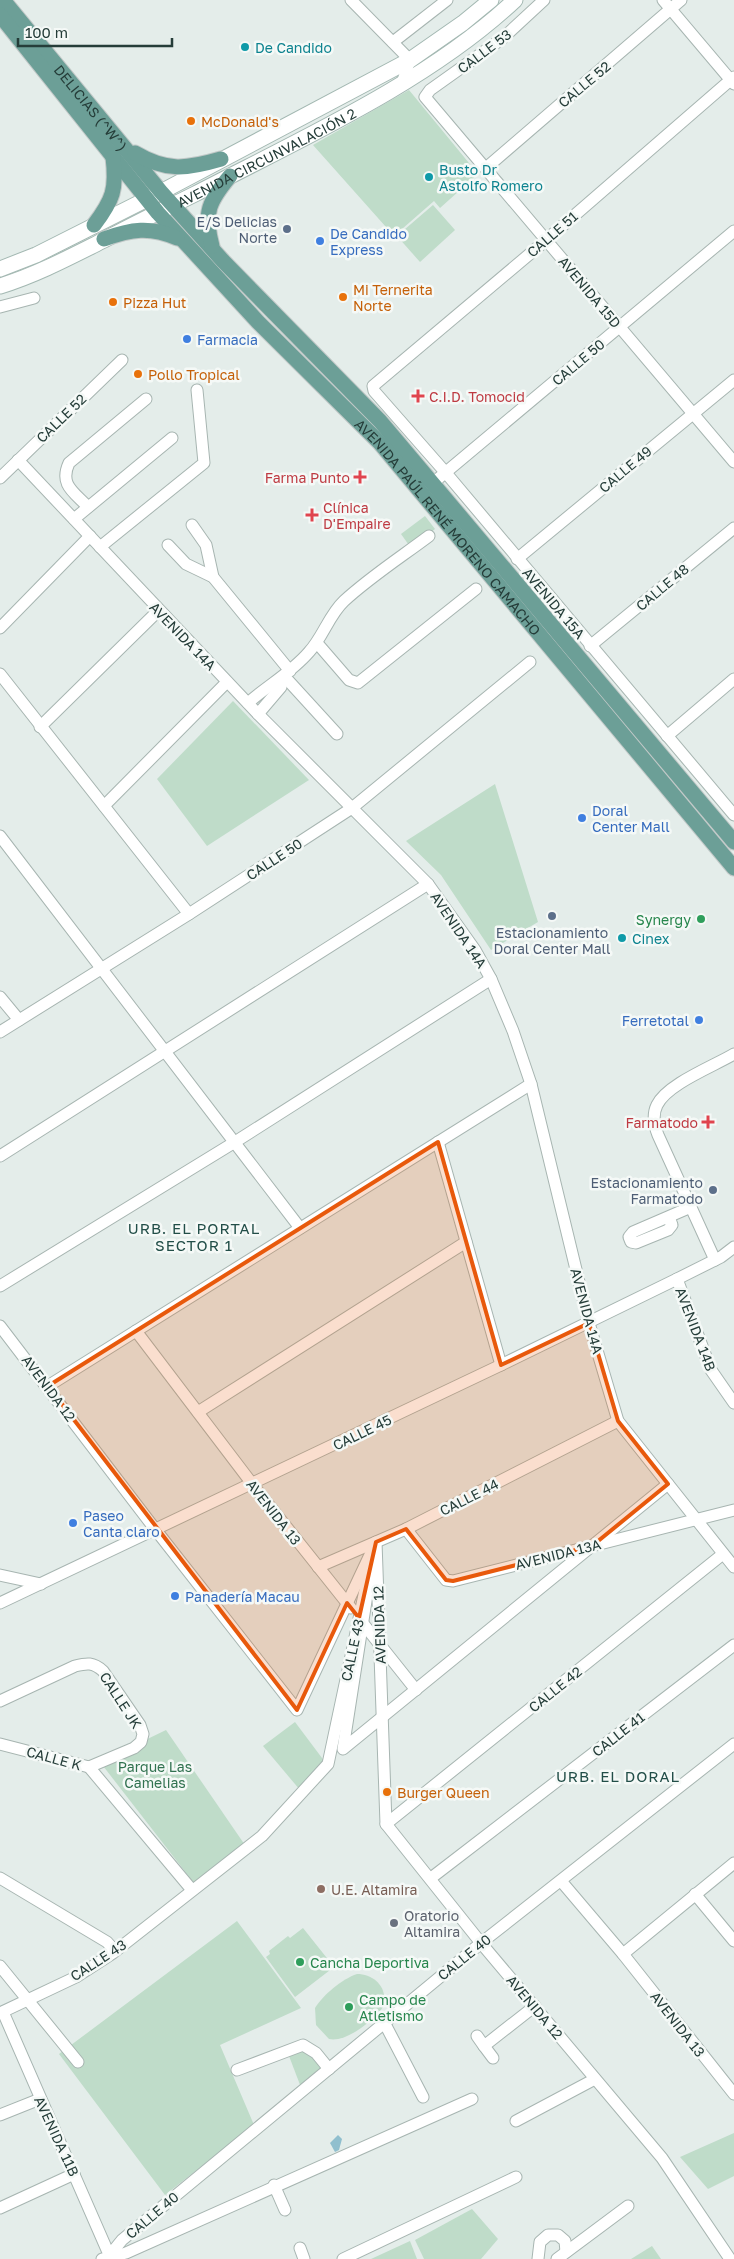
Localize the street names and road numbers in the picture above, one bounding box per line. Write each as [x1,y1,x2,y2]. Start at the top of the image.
street label: CALLE 53 [454,25,514,77]
street label: CALLE 52 [554,57,614,111]
street label: DELICIAS (^W^) [51,61,132,154]
street label: AVENIDA CIRCUNVALACIÓN 2 [174,104,359,210]
street label: CALLE 51 [523,207,581,261]
street label: AVENIDA 15D [555,253,625,331]
street label: CALLE 50 [548,335,608,389]
street label: CALLE 52 [32,390,90,446]
street label: AVENIDA PAÚL RENÉ MORENO CAMACHO [352,415,545,638]
street label: CALLE 49 [595,442,655,496]
street label: CALLE 48 [632,560,692,614]
street label: AVENIDA 15A [519,564,589,643]
street label: AVENIDA 14A [146,598,220,674]
street label: CALLE 50 [243,835,305,883]
street label: AVENIDA 14A [427,889,491,972]
street label: AVENIDA 14A [567,1266,607,1356]
street label: AVENIDA 14B [672,1285,720,1373]
street label: AVENIDA 12 [19,1352,79,1424]
street label: CALLE 45 [330,1410,394,1454]
street label: CALLE 44 [437,1475,501,1519]
street label: AVENIDA 13 [243,1476,305,1548]
street label: AVENIDA 13A [513,1535,603,1573]
street label: AVENIDA 12 [369,1586,389,1664]
street label: CALLE 43 [337,1617,367,1683]
street label: CALLE 42 [525,1662,585,1716]
street label: CALLE JK [96,1669,146,1732]
street label: CALLE 41 [588,1708,648,1760]
street label: CALLE K [25,1743,84,1774]
street label: CALLE 40 [434,1930,494,1984]
street label: CALLE 43 [67,1936,129,1984]
street label: AVENIDA 12 [503,1972,567,2042]
street label: AVENIDA 13 [647,1988,709,2060]
street label: AVENIDA 11B [31,2093,83,2179]
street label: CALLE 40 [122,2188,182,2242]

